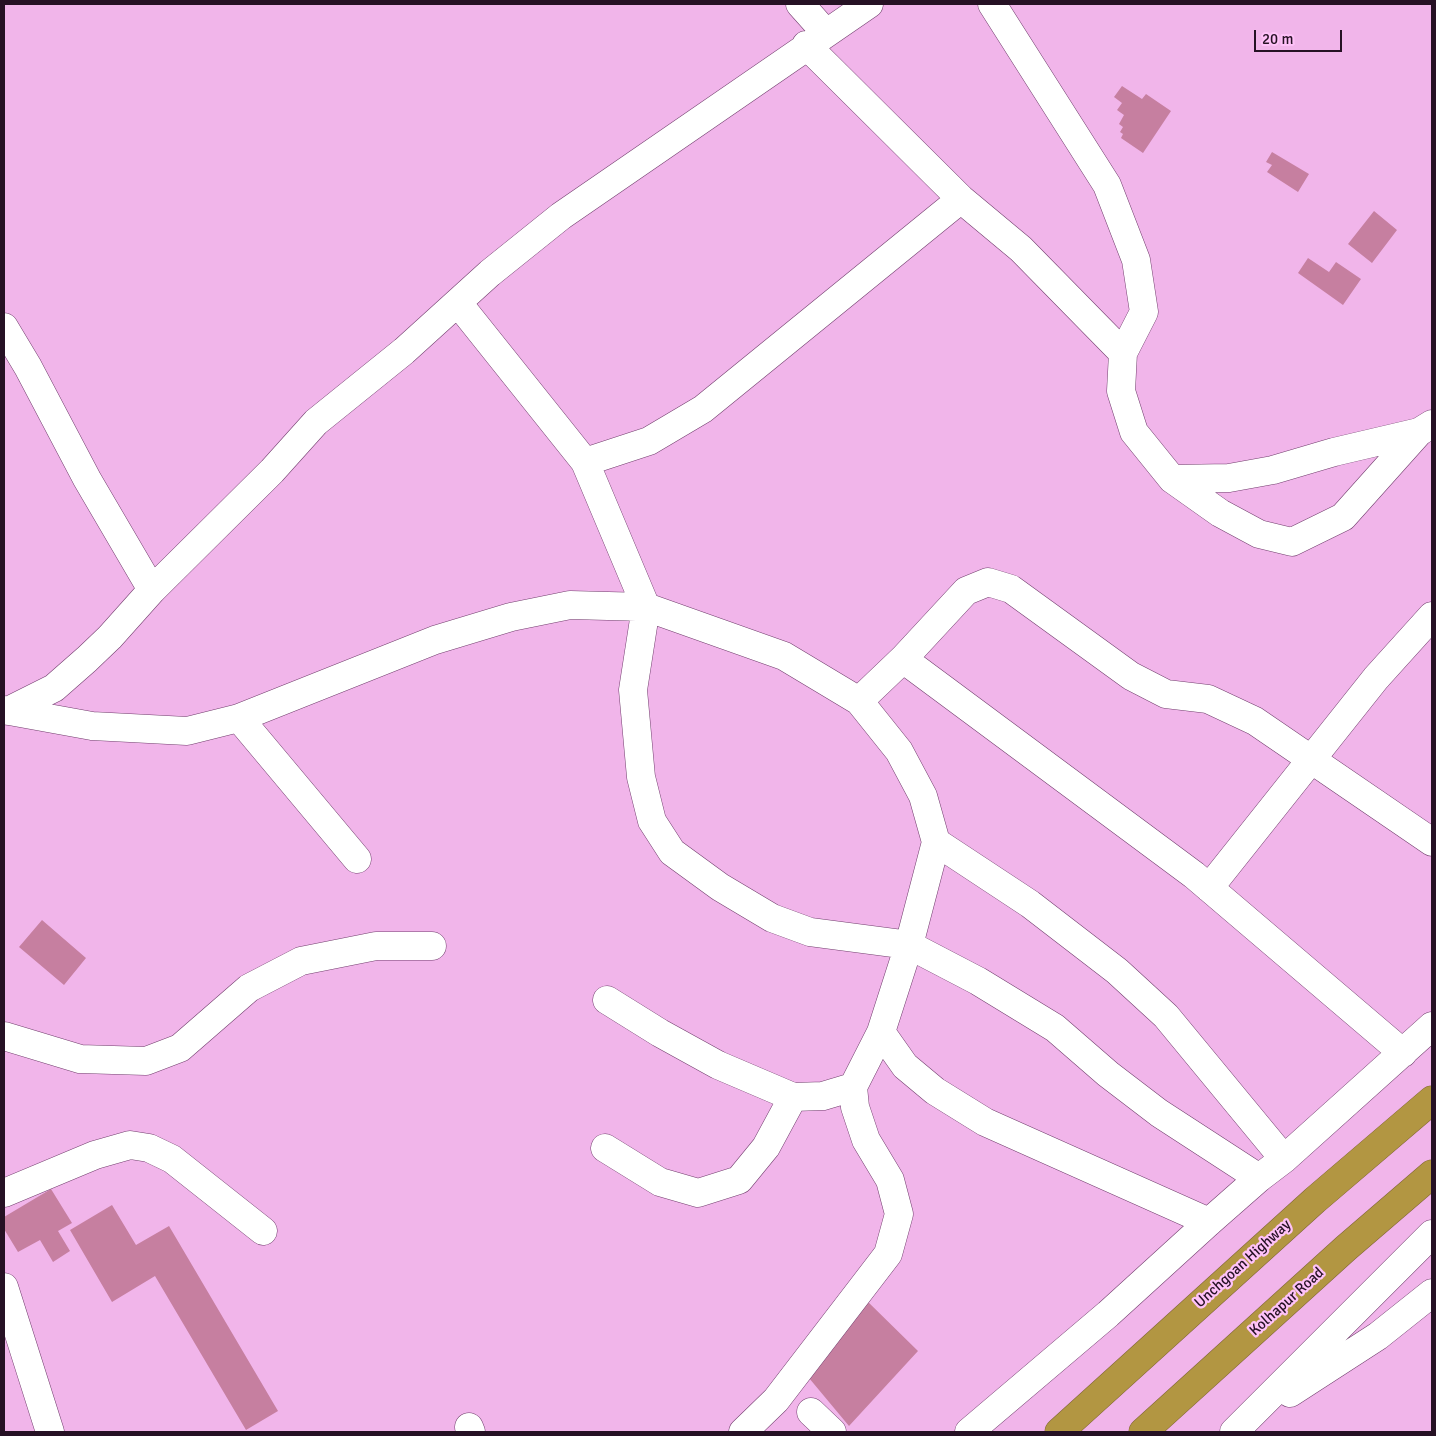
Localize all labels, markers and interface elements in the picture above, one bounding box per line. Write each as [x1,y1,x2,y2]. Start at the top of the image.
scale bar [1256,20,1344,52]
text: 20 m [1262,30,1293,48]
street label: Unchgoan Highway [1191,1216,1295,1312]
street label: Kolhapur Road [1246,1264,1328,1340]

